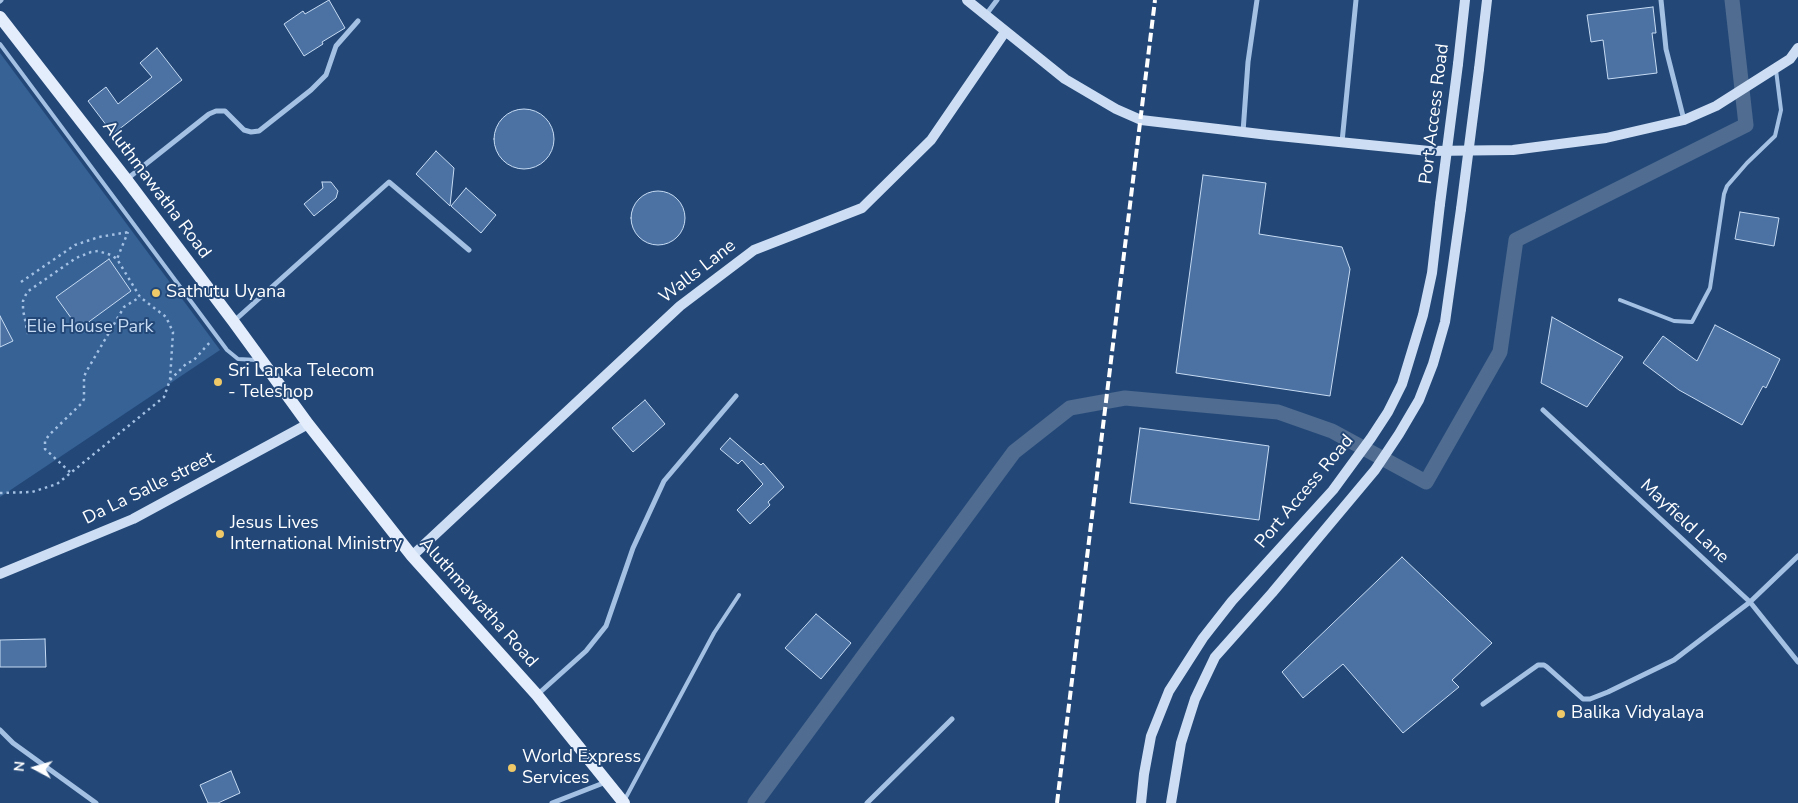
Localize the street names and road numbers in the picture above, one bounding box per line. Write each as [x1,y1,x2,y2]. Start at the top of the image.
street label: Port Access Road [1416,42,1454,186]
street label: Aluthmawatha Road [97,117,215,263]
street label: Walls Lane [655,235,741,309]
street label: Port Access Road [1251,431,1359,553]
street label: Da La Salle street [80,448,218,530]
street label: Mayfield Lane [1635,475,1733,569]
street label: Aluthmawatha Road [414,534,542,672]

